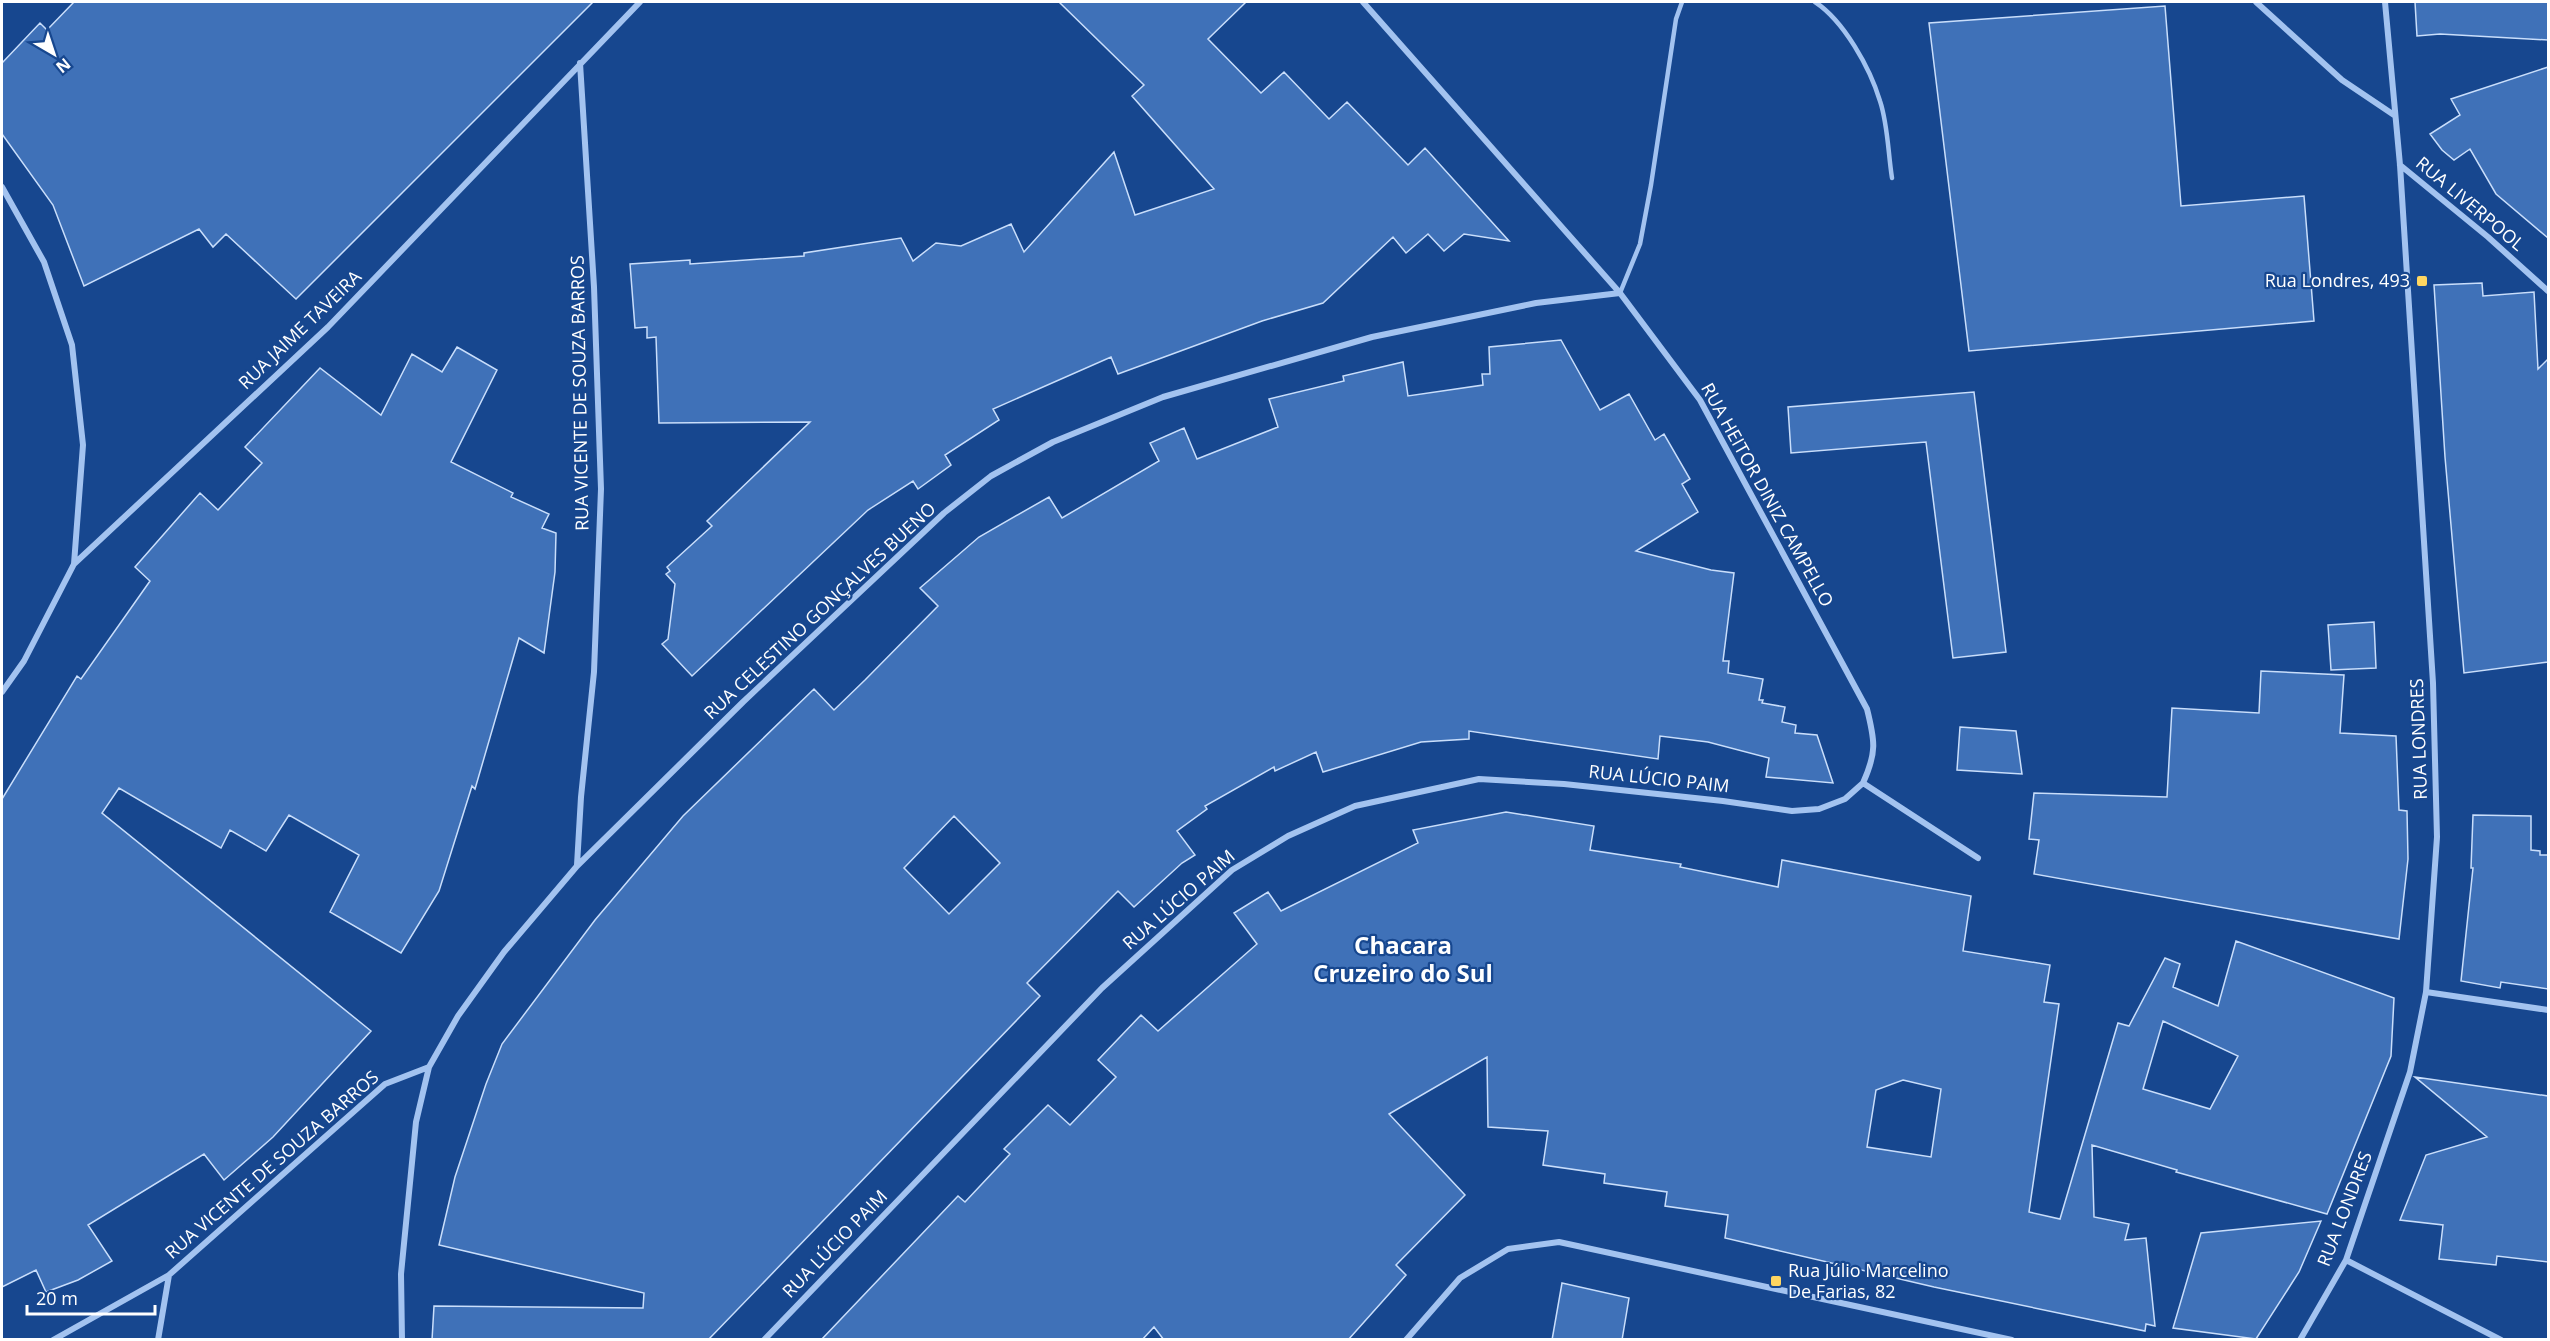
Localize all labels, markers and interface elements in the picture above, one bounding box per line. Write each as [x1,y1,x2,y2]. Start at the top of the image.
north arrow [24,24,84,84]
text: N [51,53,75,78]
street label: RUA LIVERPOOL [2411,151,2530,256]
street label: RUA VICENTE DE SOUZA BARROS [565,255,593,531]
street label: RUA JAIME TAVEIRA [233,264,366,394]
place label: Rua Londres, 493 [2265,268,2410,292]
marker: Rua Londres, 493 [2415,274,2429,288]
street label: RUA HEITOR DINIZ CAMPELLO [1696,378,1840,611]
street label: RUA CELESTINO GONÇALVES BUENO [698,496,940,724]
street label: RUA LONDRES [2404,678,2432,800]
street label: RUA LÚCIO PAIM [1588,759,1731,797]
street label: RUA LÚCIO PAIM [1117,844,1240,955]
district label: Chacara Cruzeiro do Sul [1313,928,1493,989]
street label: RUA VICENTE DE SOUZA BARROS [159,1065,383,1264]
street label: RUA LONDRES [2311,1148,2377,1270]
street label: RUA LÚCIO PAIM [777,1184,892,1302]
place label: Rua Júlio Marcelino De Farias, 82 [1788,1258,1949,1303]
marker: Rua Júlio Marcelino De Farias, 82 [1769,1274,1783,1288]
scale bar [27,1278,154,1316]
text: 20 m [36,1286,78,1310]

